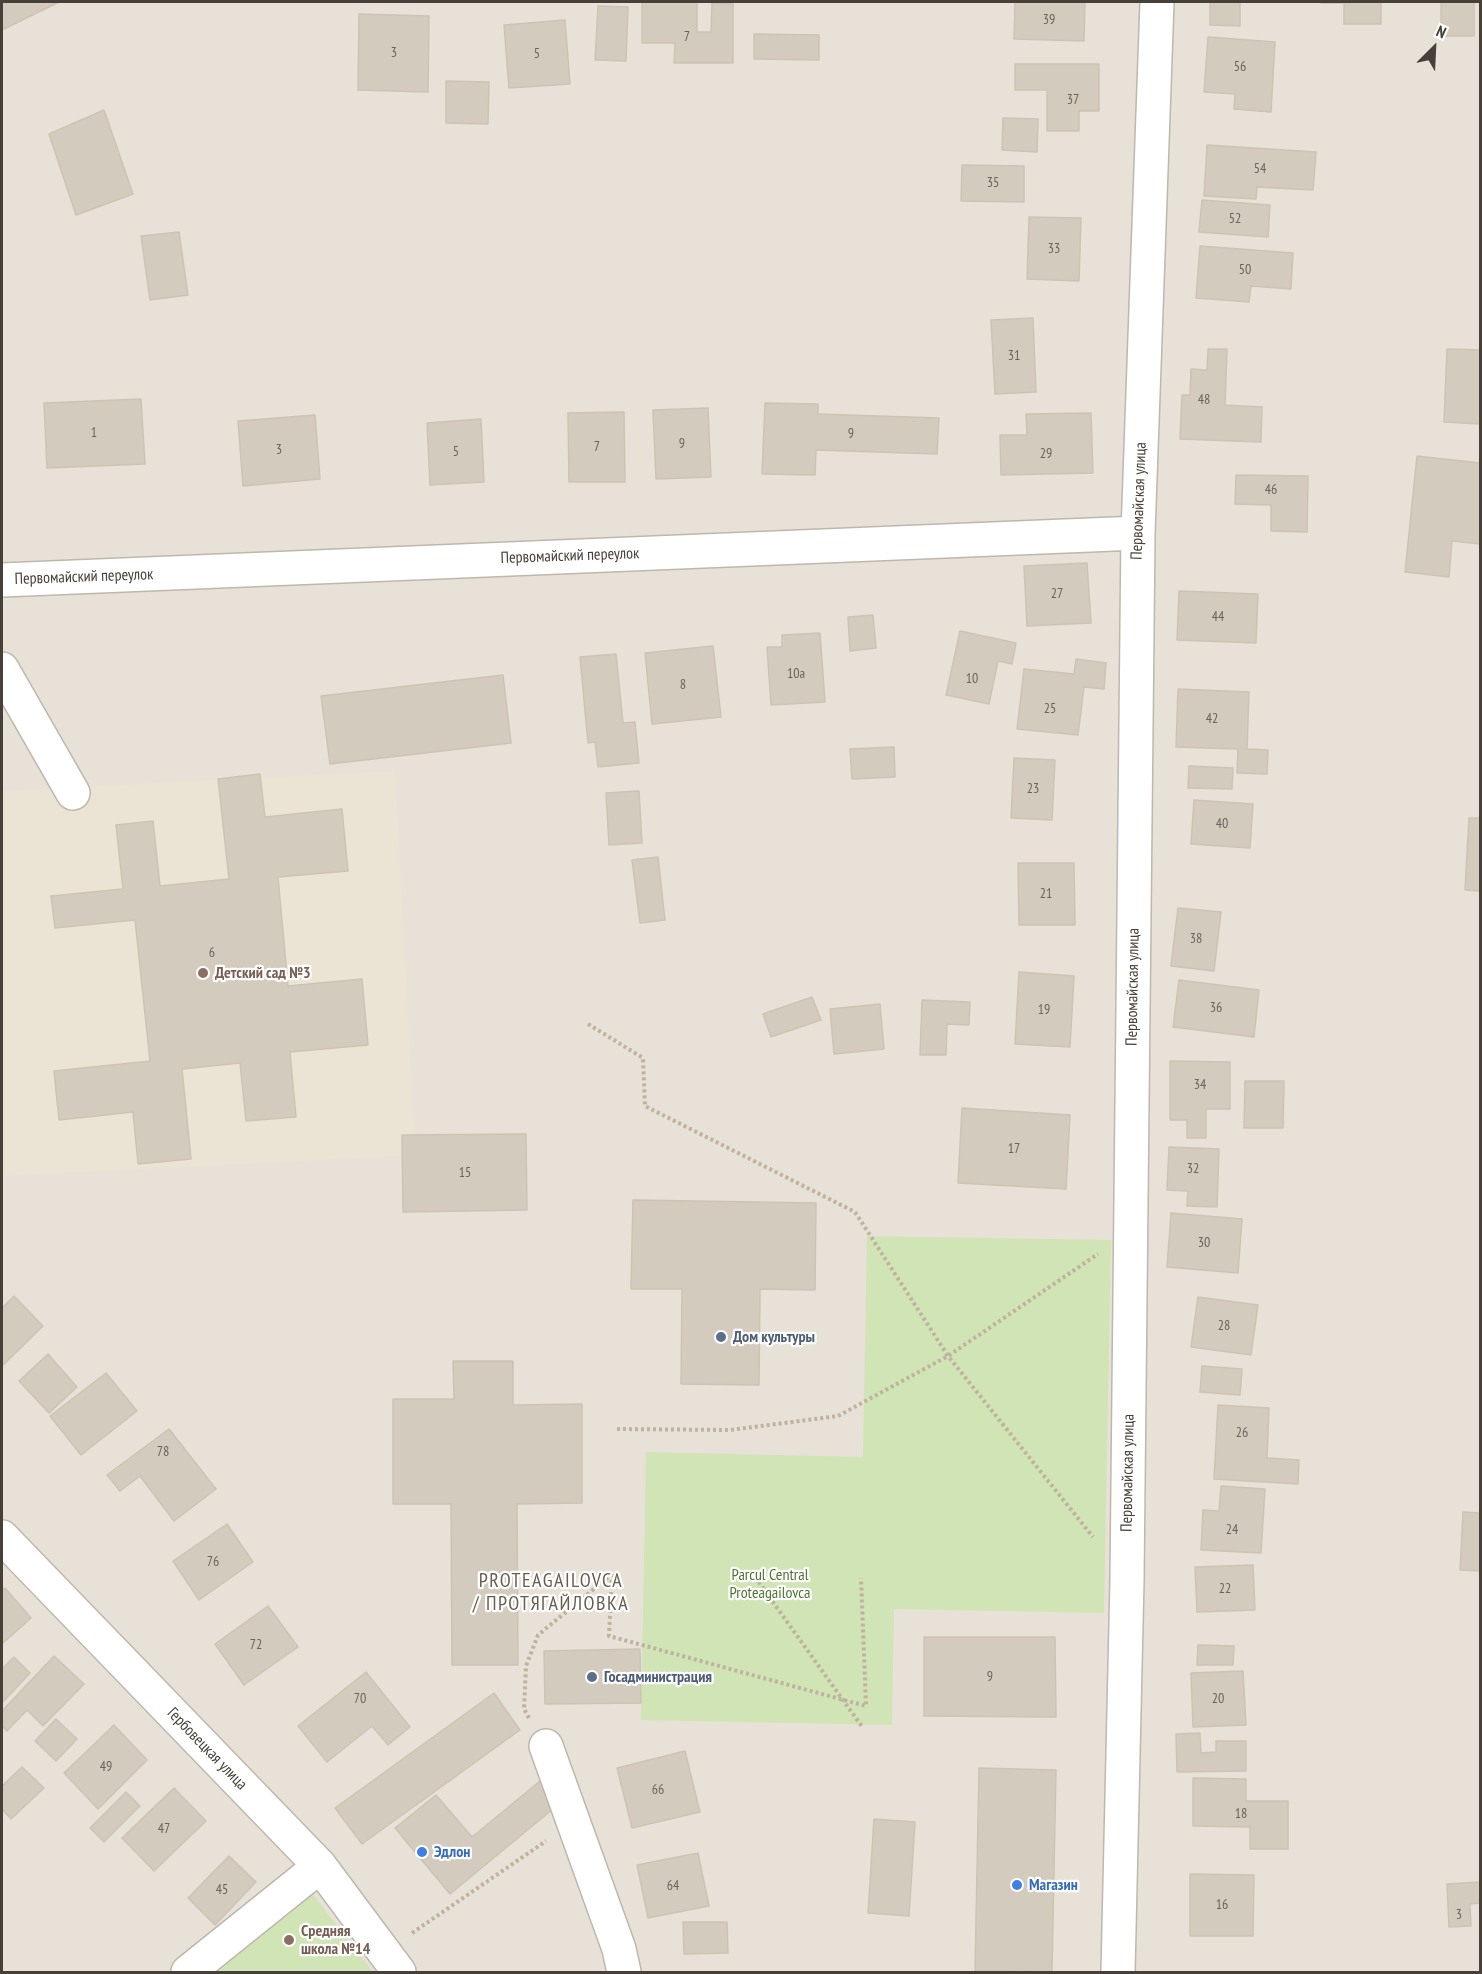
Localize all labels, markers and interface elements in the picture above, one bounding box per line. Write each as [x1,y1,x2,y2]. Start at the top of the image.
house number: 39 [1043,12,1055,28]
north arrow [1404,18,1464,78]
text: N [1433,21,1449,42]
house number: 7 [684,29,690,45]
house number: 3 [391,45,397,61]
house number: 5 [534,46,540,62]
house number: 56 [1234,59,1246,75]
house number: 37 [1067,92,1079,108]
house number: 54 [1254,161,1266,177]
house number: 35 [987,175,999,191]
house number: 52 [1229,211,1241,227]
house number: 33 [1048,241,1060,257]
house number: 50 [1239,262,1251,278]
house number: 31 [1008,348,1020,364]
house number: 48 [1198,392,1210,408]
house number: 1 [91,425,97,441]
house number: 9 [848,426,854,442]
house number: 9 [679,436,685,452]
house number: 7 [594,439,600,455]
house number: 3 [276,442,282,458]
street label: Первомайская улица [1127,442,1151,560]
house number: 5 [453,444,459,460]
house number: 29 [1040,446,1052,462]
house number: 46 [1265,482,1277,498]
street label: Первомайский переулок [500,544,640,568]
street label: Первомайский переулок [14,565,154,589]
house number: 27 [1051,586,1063,602]
house number: 44 [1212,609,1224,625]
house number: 10а [787,666,805,682]
house number: 10 [966,671,978,687]
house number: 8 [680,677,686,693]
house number: 25 [1044,701,1056,717]
house number: 42 [1206,711,1218,727]
house number: 23 [1027,781,1039,797]
house number: 40 [1216,816,1228,832]
house number: 21 [1040,886,1052,902]
street label: Первомайская улица [1122,928,1144,1046]
house number: 38 [1190,931,1202,947]
house number: 6 [209,945,215,961]
place label: Детский сад №3 [215,963,311,983]
marker: Детский сад №3 [196,966,210,980]
house number: 36 [1210,1000,1222,1016]
house number: 19 [1038,1002,1050,1018]
house number: 34 [1194,1077,1206,1093]
house number: 17 [1008,1141,1020,1157]
house number: 32 [1187,1161,1199,1177]
house number: 15 [459,1165,471,1181]
house number: 30 [1198,1235,1210,1251]
house number: 28 [1218,1318,1230,1334]
place label: Дом культуры [733,1327,815,1347]
marker: Дом культуры [714,1330,728,1344]
street label: Первомайская улица [1117,1414,1139,1532]
house number: 26 [1236,1425,1248,1441]
house number: 78 [157,1444,169,1460]
house number: 24 [1226,1522,1238,1538]
house number: 76 [207,1554,219,1570]
park label: Parcul Central Proteagailovca [730,1565,810,1603]
district label: PROTEAGAILOVCA / ПРОТЯГАЙЛОВКА [473,1569,629,1616]
house number: 22 [1219,1581,1231,1597]
house number: 72 [250,1637,262,1653]
place label: Госадминистрация [604,1667,712,1687]
house number: 9 [987,1669,993,1685]
marker: Госадминистрация [585,1670,599,1684]
house number: 70 [354,1691,366,1707]
house number: 20 [1212,1691,1224,1707]
street label: Гербовецкая улица [163,1704,251,1794]
house number: 49 [100,1759,112,1775]
house number: 66 [652,1782,664,1798]
house number: 18 [1235,1806,1247,1822]
house number: 47 [158,1821,170,1837]
place label: Эдлон [434,1842,470,1862]
marker: Эдлон [415,1845,429,1859]
place label: Магазин [1029,1875,1078,1895]
house number: 64 [667,1878,679,1894]
marker: Магазин [1010,1878,1024,1892]
house number: 45 [216,1882,228,1898]
house number: 16 [1216,1897,1228,1913]
house number: 3 [1456,1907,1462,1923]
place label: Средняя школа №14 [301,1921,370,1959]
marker: Средняя школа №14 [282,1933,296,1947]

